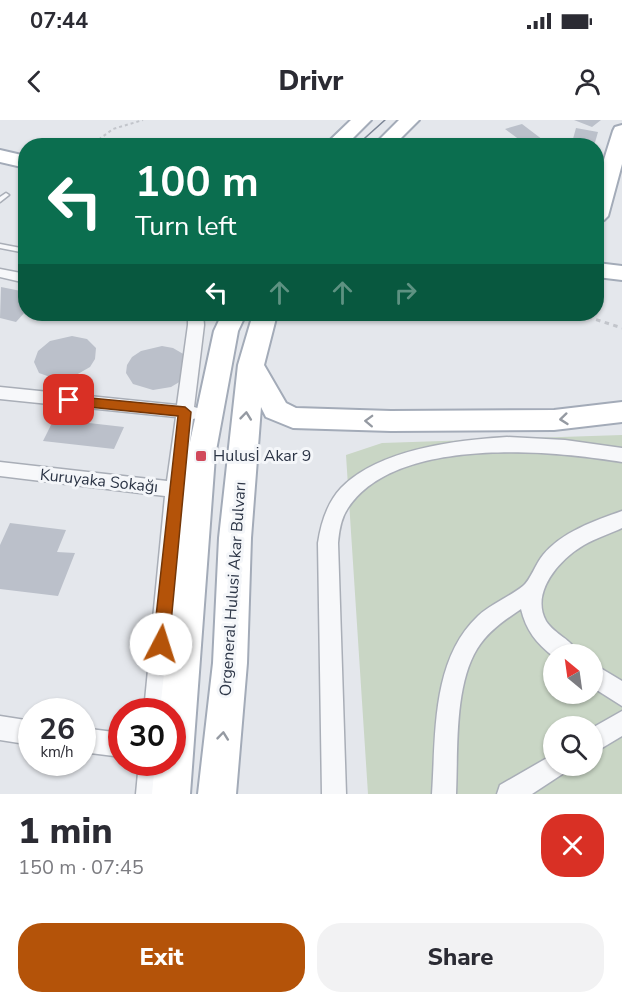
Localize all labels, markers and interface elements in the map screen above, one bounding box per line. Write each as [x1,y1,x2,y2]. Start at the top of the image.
text: 07:44 [30,6,88,36]
text: Drivr [279,63,343,100]
icon: back [18,65,51,98]
icon: person [571,65,604,98]
text: 100 m [135,154,259,211]
icon: left [36,162,114,240]
text: Turn left [135,208,236,245]
icon: left [200,276,233,309]
icon: ahead [263,276,296,309]
icon: ahead [326,276,359,309]
icon: right [389,276,422,309]
pin [43,374,94,425]
icon: arrive [52,383,85,416]
one-way arrow [239,411,252,420]
one-way arrow [559,412,568,425]
one-way arrow [364,414,373,427]
place label: Hulusİ Akar 9 [213,445,311,467]
marker: Hulusİ Akar 9 [194,449,208,463]
street label: Kuruyaka Sokağı [39,464,159,498]
street label: Orgeneral Hulusi Akar Bulvarı [215,481,251,697]
position arrow [129,612,193,676]
north arrow [543,644,603,704]
map controls [543,644,603,776]
speed limit sign: 30 [108,698,186,776]
text: 26 [39,709,75,750]
button: search [543,716,603,776]
one-way arrow [216,731,229,740]
text: km/h [40,742,74,762]
text: 1 min [18,807,113,856]
button: close [541,814,604,877]
text: 150 m · 07:45 [18,854,144,881]
button: Exit [18,923,305,992]
button: Share [317,923,604,992]

